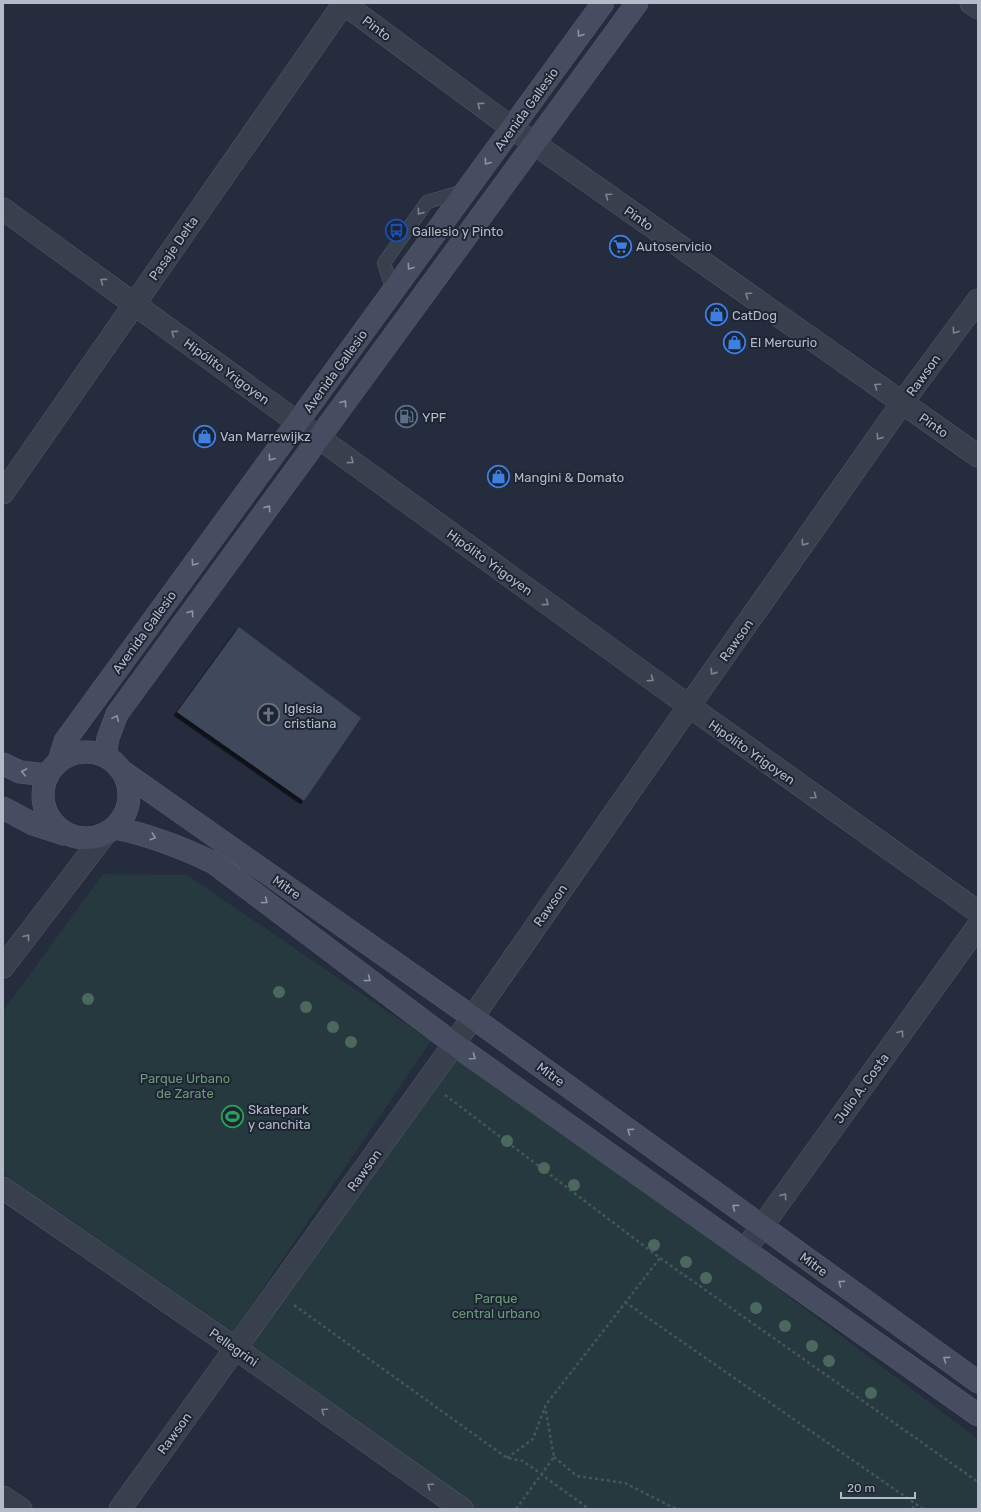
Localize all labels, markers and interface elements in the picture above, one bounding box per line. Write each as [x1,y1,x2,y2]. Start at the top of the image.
street label: Pinto [359,13,394,44]
one-way arrow [578,30,585,37]
street label: Avenida Gallesio [491,65,561,154]
one-way arrow [478,103,485,110]
one-way arrow [484,158,492,165]
one-way arrow [605,194,612,201]
street label: Pinto [621,203,656,234]
one-way arrow [417,208,425,215]
street label: Pasaje Delta [146,213,201,283]
bus stop icon: Gallesio y Pinto [384,218,410,244]
place label: Gallesio y Pinto [412,224,504,239]
supermarket icon: Autoservicio [607,233,633,259]
place label: Autoservicio [636,239,712,254]
one-way arrow [408,263,415,270]
one-way arrow [100,278,107,286]
one-way arrow [746,293,753,300]
shop icon: CatDog [704,302,730,328]
place label: CatDog [732,308,777,324]
street label: Avenida Gallesio [300,327,370,416]
one-way arrow [953,327,960,334]
shop icon: El Mercurio [722,329,748,355]
one-way arrow [172,330,179,337]
street label: Hipólito Yrigoyen [180,335,272,408]
place label: El Mercurio [750,335,817,350]
street label: Rawson [903,352,944,399]
one-way arrow [875,384,882,391]
one-way arrow [340,400,347,407]
fuel station icon: YPF [393,404,419,430]
place label: YPF [422,410,447,425]
street label: Pinto [916,410,951,441]
shop icon: Van Marrewijkz [192,423,218,449]
place label: Van Marrewijkz [220,429,311,444]
one-way arrow [877,432,884,439]
one-way arrow [268,454,276,461]
one-way arrow [346,456,353,463]
shop icon: Mangini & Domato [485,464,511,490]
place label: Mangini & Domato [514,470,624,486]
one-way arrow [263,505,271,512]
street label: Hipólito Yrigoyen [443,526,535,599]
one-way arrow [801,539,809,546]
one-way arrow [192,559,199,566]
street label: Avenida Gallesio [109,588,179,677]
one-way arrow [542,598,549,605]
one-way arrow [186,610,193,617]
street label: Rawson [717,616,756,664]
one-way arrow [710,668,718,675]
one-way arrow [647,675,654,682]
place label: Iglesia cristiana [284,701,336,731]
church icon: Iglesia cristiana [256,702,282,728]
one-way arrow [111,715,119,722]
street label: Hipólito Yrigoyen [705,717,798,789]
one-way arrow [21,768,28,776]
one-way arrow [810,791,817,799]
one-way arrow [149,832,156,841]
street label: Mitre [270,872,304,902]
street label: Rawson [531,881,570,929]
one-way arrow [260,896,267,903]
one-way arrow [22,934,29,941]
one-way arrow [364,974,371,981]
one-way arrow [896,1031,903,1038]
street label: Julio A. Costa [831,1050,892,1126]
one-way arrow [468,1052,475,1059]
street label: Mitre [534,1059,568,1089]
park label: Parque Urbano de Zarate [140,1071,230,1101]
place label: Skatepark y canchita [248,1102,311,1132]
sports icon: Skatepark y canchita [220,1103,246,1129]
one-way arrow [627,1128,634,1136]
street label: Rawson [344,1147,385,1194]
one-way arrow [779,1193,786,1200]
one-way arrow [733,1205,740,1212]
street label: Mitre [797,1249,831,1279]
one-way arrow [838,1280,845,1288]
park label: Parque central urbano [452,1291,540,1321]
street label: Pellegrini [206,1325,261,1370]
one-way arrow [944,1357,951,1364]
one-way arrow [321,1408,328,1416]
street label: Rawson [154,1410,195,1457]
scale bar [841,1474,915,1500]
text: 20 m [847,1481,875,1495]
one-way arrow [427,1483,434,1491]

